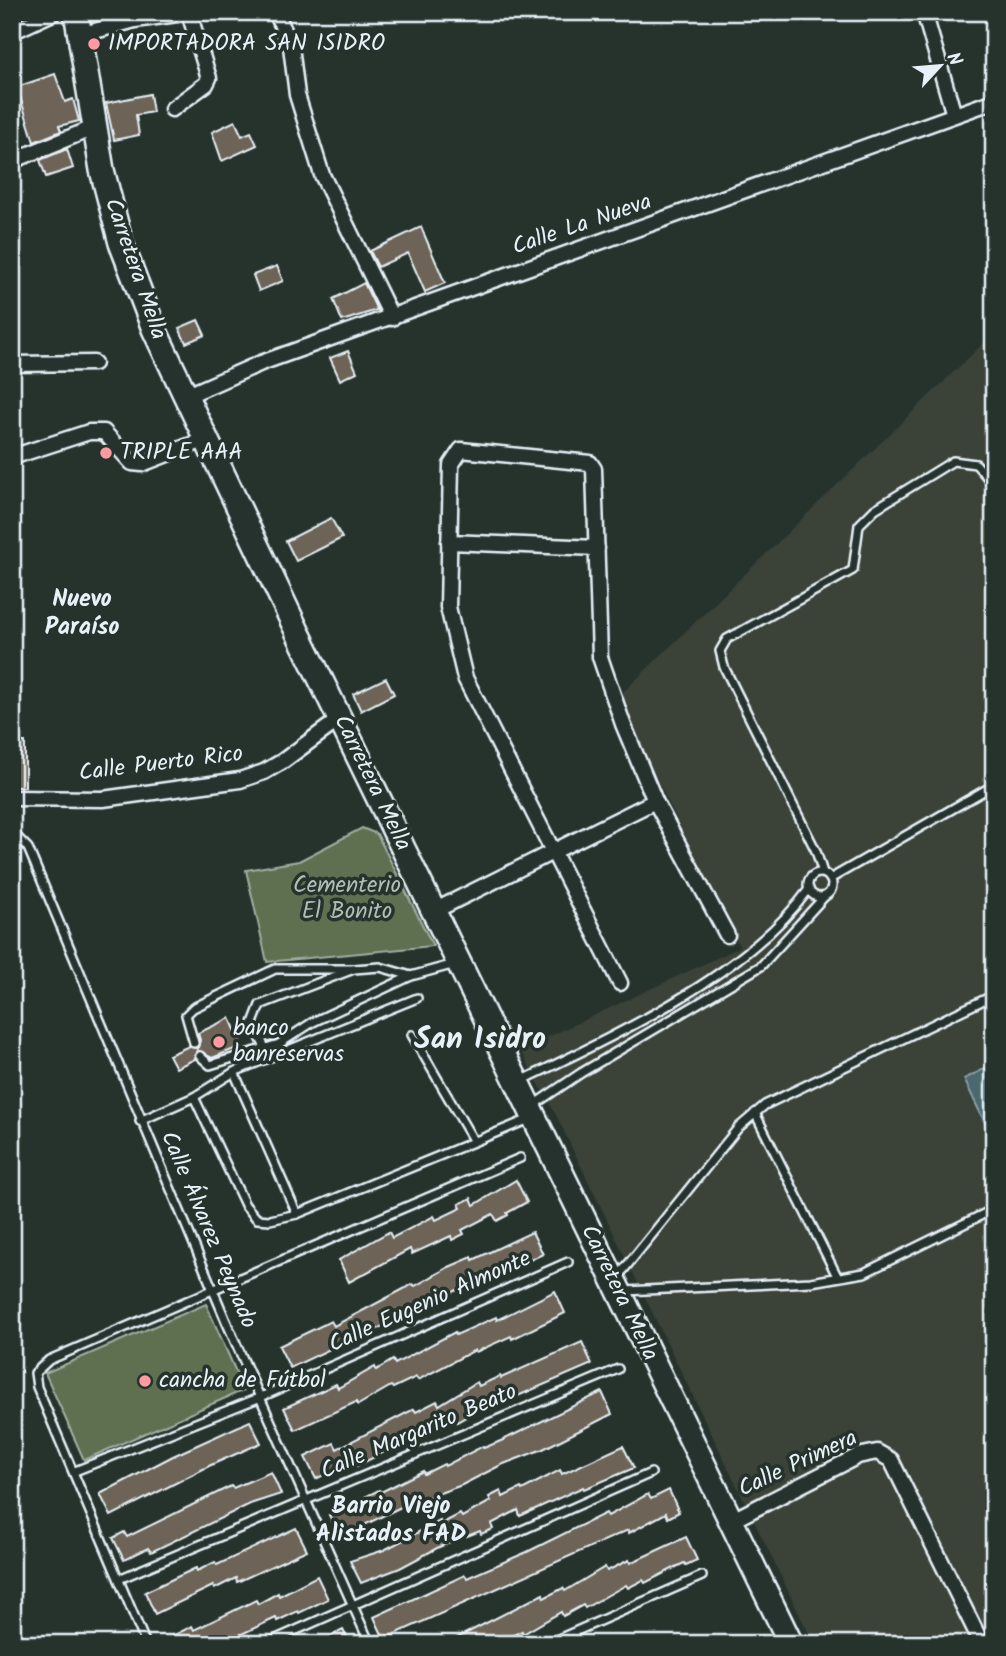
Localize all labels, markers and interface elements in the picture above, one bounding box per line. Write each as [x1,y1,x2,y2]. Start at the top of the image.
place label: IMPORTADORA SAN ISIDRO [108,26,385,62]
north arrow [904,32,974,102]
marker: IMPORTADORA SAN ISIDRO [86,36,102,52]
text: N [937,47,970,71]
street label: Calle La Nueva [507,184,657,266]
street label: Carretera Mella [94,193,176,345]
place label: TRIPLE AAA [120,435,243,471]
marker: TRIPLE AAA [98,445,114,461]
district label: Nuevo Paraíso [45,580,119,647]
street label: Carretera Mella [323,709,421,857]
street label: Calle Puerto Rico [77,736,245,792]
park label: Cementerio El Bonito [293,868,401,930]
place label: banco banreservas [233,1011,344,1073]
district label: San Isidro [414,1016,546,1064]
marker: banco banreservas [211,1034,227,1050]
street label: Calle Álvarez Peynado [150,1126,266,1334]
street label: Carretera Mella [570,1219,668,1367]
street label: Calle Eugenio Almonte [323,1241,537,1363]
place label: cancha de Fútbol [159,1363,326,1399]
marker: cancha de Fútbol [137,1373,153,1389]
street label: Calle Margarito Beato [315,1374,523,1490]
street label: Calle Primera [732,1421,864,1507]
district label: Barrio Viejo Alistados FAD [316,1487,466,1554]

